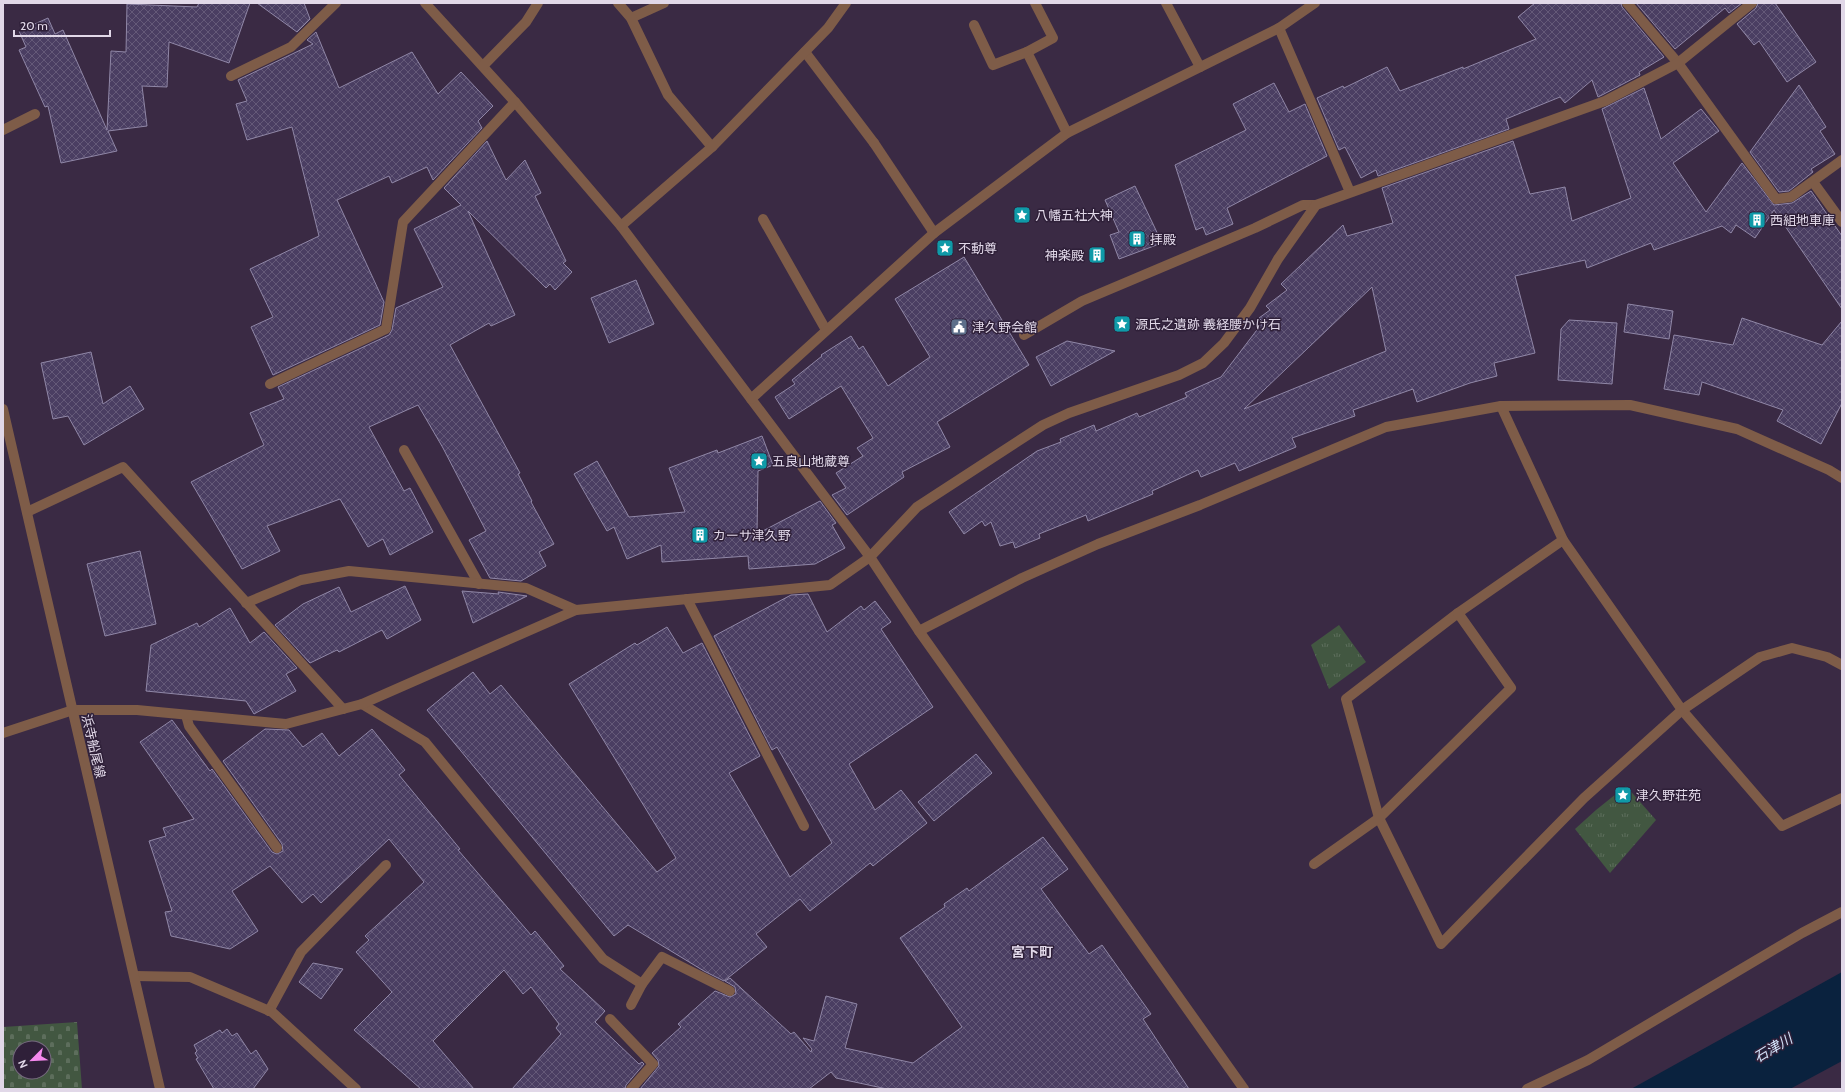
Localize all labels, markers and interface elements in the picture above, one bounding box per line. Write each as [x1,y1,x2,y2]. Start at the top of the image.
scale bar [14,12,110,38]
text: 20 m [20,18,48,33]
place icon: 八幡五社大神 [1012,205,1032,225]
place label: 八幡五社大神 [1035,207,1113,223]
building icon: 西組地車庫 [1747,210,1767,230]
place label: 西組地車庫 [1770,212,1835,228]
building icon: 拝殿 [1127,229,1147,249]
place label: 拝殿 [1150,231,1176,247]
place icon: 不動尊 [935,238,955,258]
place label: 不動尊 [958,240,997,256]
building icon: 神楽殿 [1087,245,1107,265]
place label: 神楽殿 [1045,247,1084,263]
place icon: 源氏之遺跡 義経腰かけ石 [1112,314,1132,334]
place label: 源氏之遺跡 義経腰かけ石 [1135,316,1281,332]
public building icon: 津久野会館 [949,317,969,337]
place label: 津久野会館 [972,319,1037,335]
place icon: 五良山地蔵尊 [749,451,769,471]
place label: 五良山地蔵尊 [772,453,850,469]
building icon: カーサ津久野 [690,525,710,545]
place label: カーサ津久野 [713,527,791,543]
street label: 浜寺船尾線 [79,713,109,779]
place icon: 津久野荘苑 [1613,785,1633,805]
place label: 津久野荘苑 [1636,787,1701,803]
district label: 宮下町 [1011,943,1053,961]
water label: 石津川 [1750,1028,1797,1067]
north arrow [12,1040,52,1080]
text: N [15,1058,31,1070]

